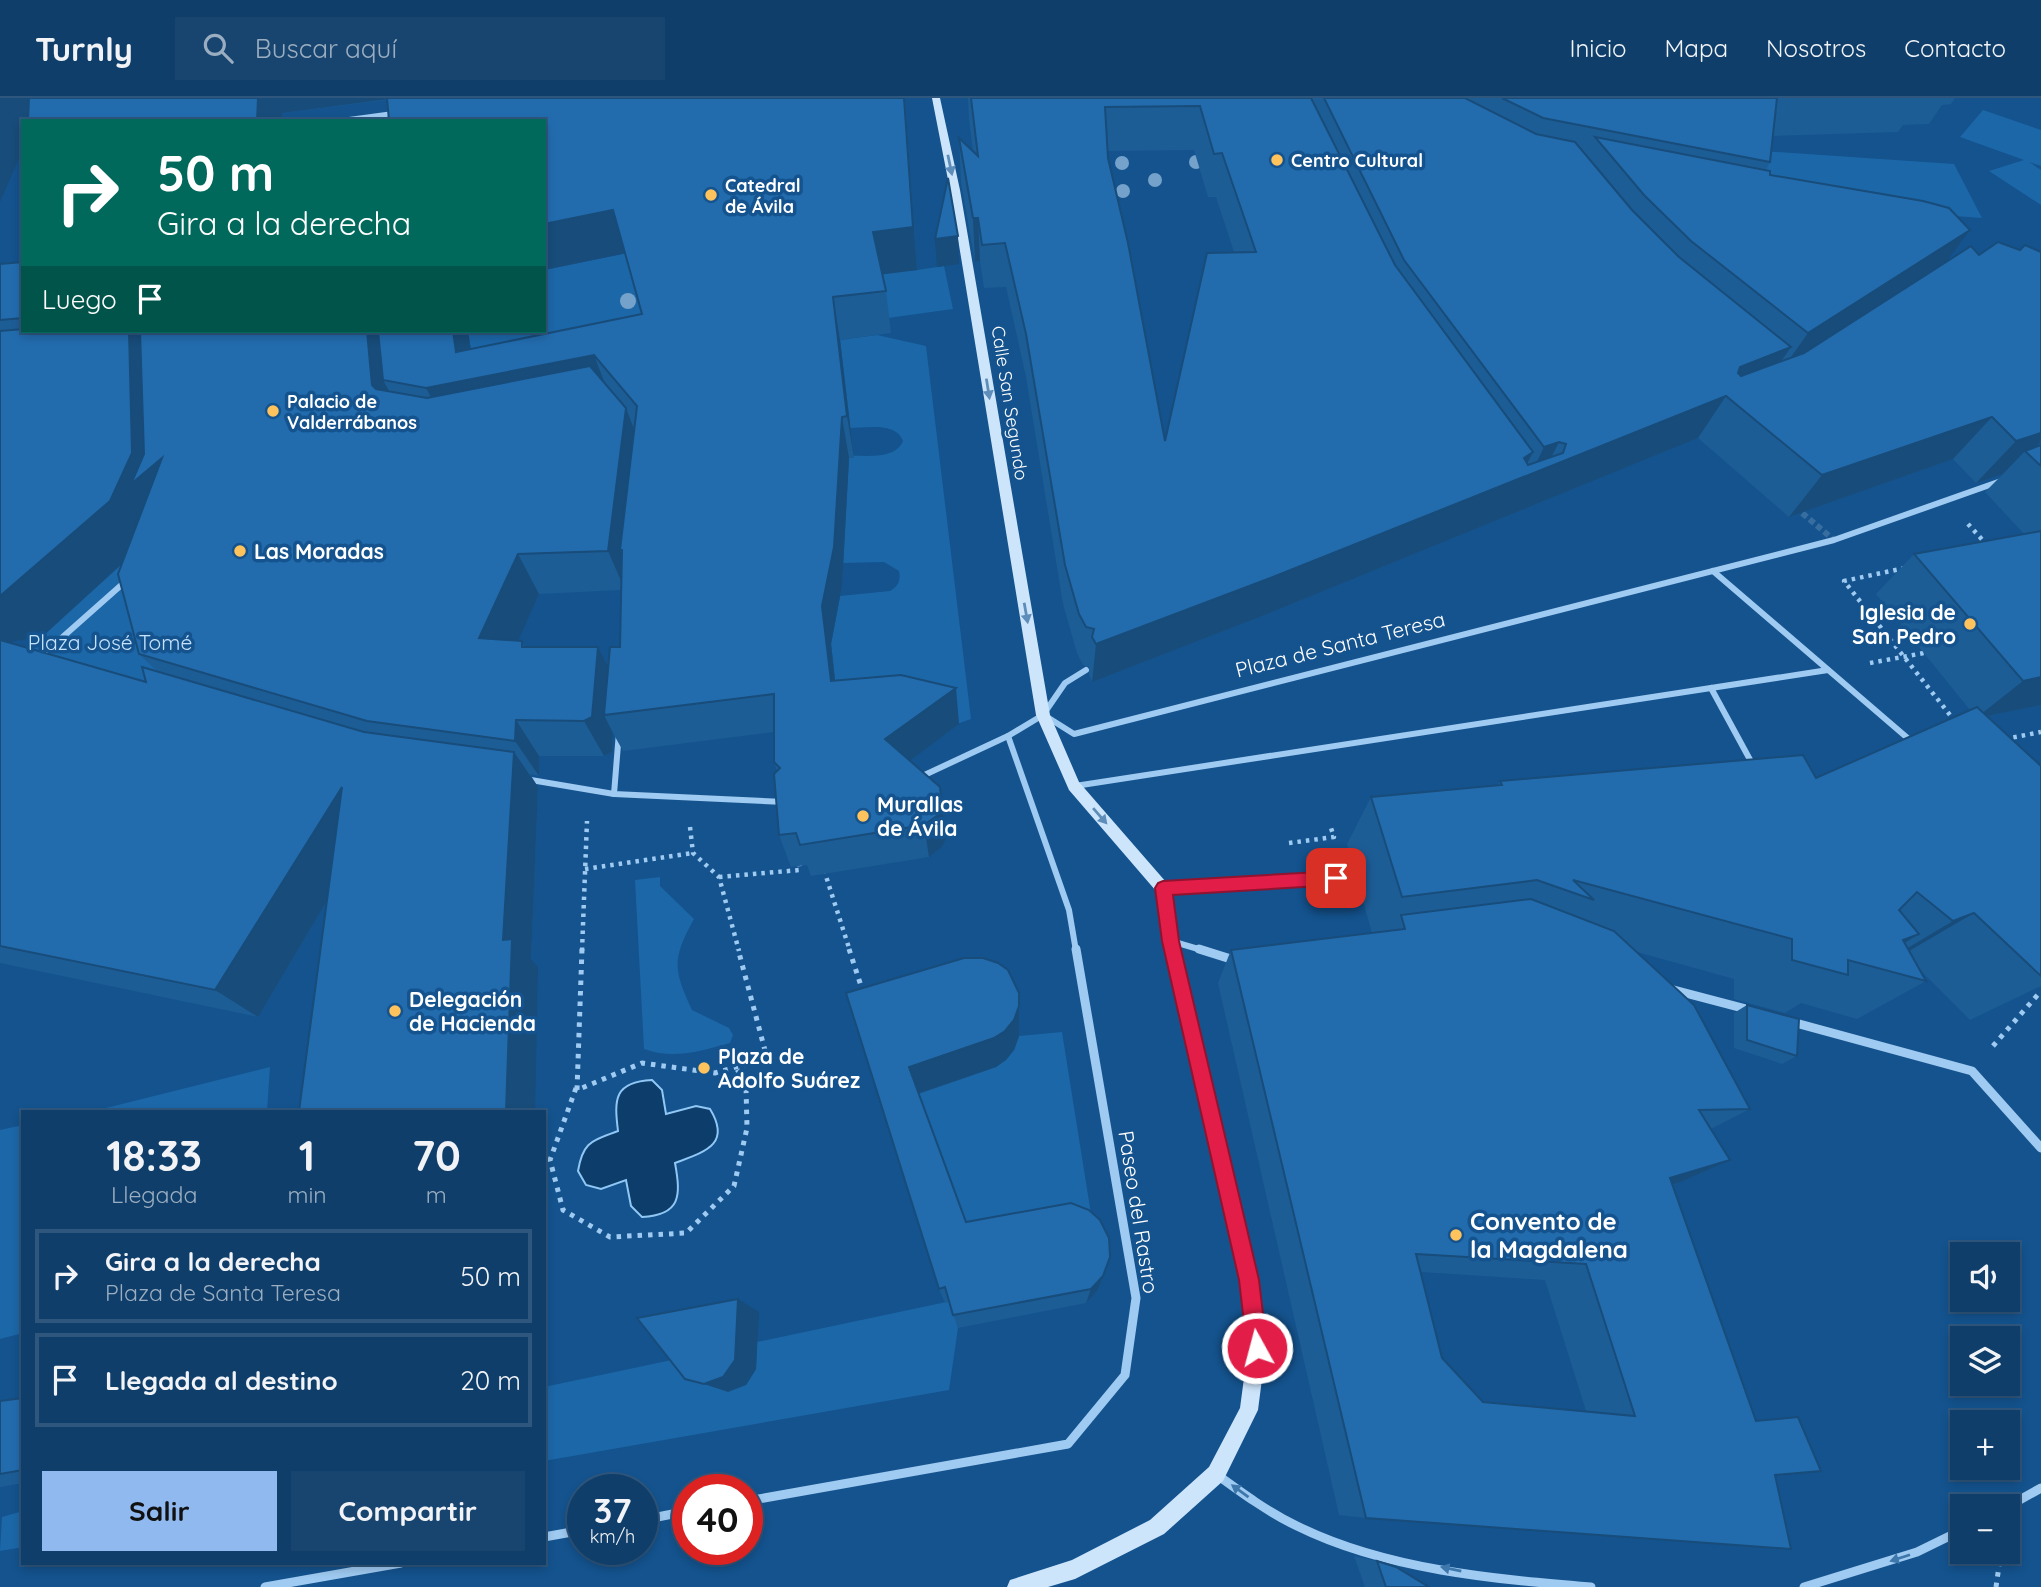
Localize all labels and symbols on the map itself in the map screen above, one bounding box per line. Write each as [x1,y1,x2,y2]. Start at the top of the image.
place label: Centro Cultural [1291,149,1423,172]
marker: Centro Cultural [1269,152,1285,168]
one-way arrow [944,154,955,176]
place label: Catedral de Ávila [725,174,801,218]
marker: Catedral de Ávila [703,187,719,203]
street label: Calle San Segundo [986,324,1034,482]
one-way arrow [983,378,994,400]
place label: Palacio de Valderrábanos [287,390,417,434]
marker: Palacio de Valderrábanos [265,403,281,419]
place label: Las Moradas [254,538,384,564]
marker: Las Moradas [232,543,248,559]
place label: Iglesia de San Pedro [1852,599,1956,649]
one-way arrow [1021,602,1032,624]
street label: Plaza de Santa Teresa [1232,605,1448,683]
marker: Iglesia de San Pedro [1962,616,1978,632]
park label: Plaza José Tomé [28,629,192,655]
place label: Murallas de Ávila [877,791,963,841]
one-way arrow [1092,807,1108,825]
marker: Murallas de Ávila [855,808,871,824]
pin [1306,848,1366,908]
place label: Delegación de Hacienda [409,986,536,1036]
marker: Delegación de Hacienda [387,1003,403,1019]
place label: Plaza de Adolfo Suárez [718,1043,860,1093]
marker: Plaza de Adolfo Suárez [696,1060,712,1076]
street label: Paseo del Rastro [1113,1129,1165,1295]
place label: Convento de la Magdalena [1470,1206,1628,1264]
marker: Convento de la Magdalena [1448,1227,1464,1243]
position arrow [1220,1311,1294,1385]
speed limit sign: 40 [672,1474,763,1565]
one-way arrow [1231,1484,1249,1498]
one-way arrow [1889,1553,1910,1564]
one-way arrow [1440,1563,1462,1574]

